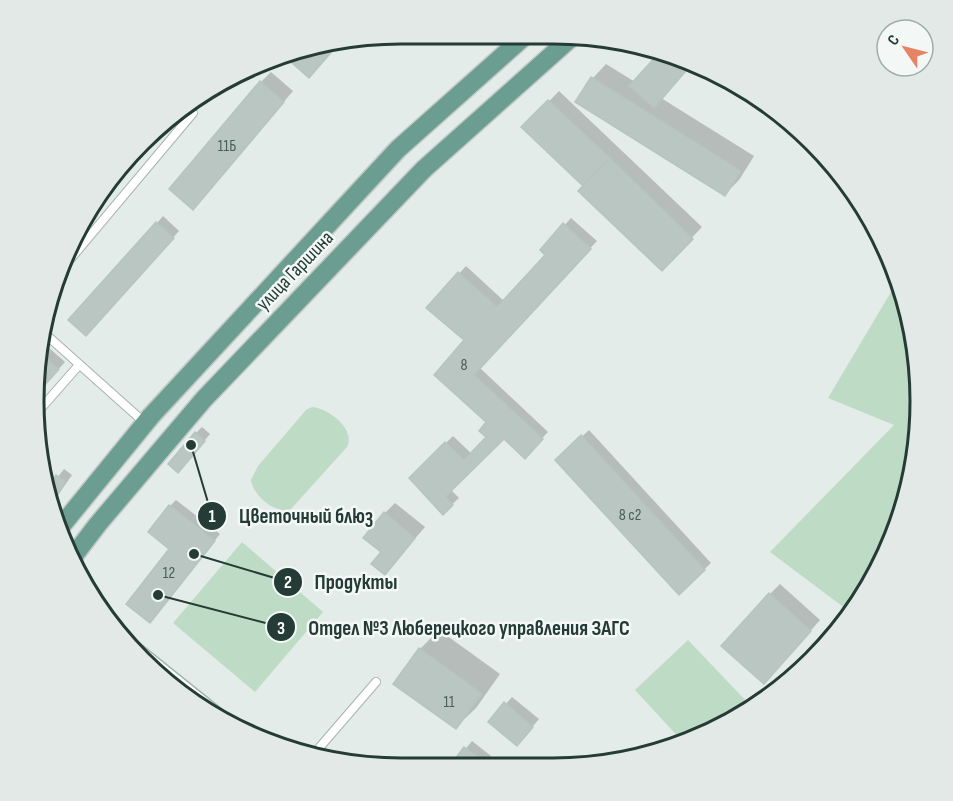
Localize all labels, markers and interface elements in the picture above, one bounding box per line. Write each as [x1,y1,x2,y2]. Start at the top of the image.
north arrow [875,18,935,78]
text: С [884,31,904,49]
house number: 11Б [218,137,236,156]
street label: улица Гаршина [251,226,339,316]
house number: 8 [460,356,468,375]
callout: Цветочный блюз [197,496,385,535]
text: Цветочный блюз [239,504,373,529]
text: 1 [208,506,216,527]
house number: 8 с2 [619,506,641,525]
callout: Продукты [273,562,410,601]
house number: 12 [163,564,175,583]
text: Продукты [315,570,397,595]
text: 2 [284,572,292,593]
callout: Отдел №3 Люберецкого управления ЗАГС [266,608,642,647]
text: Отдел №3 Люберецкого управления ЗАГС [308,616,630,641]
text: 3 [277,618,285,639]
house number: 11 [443,693,455,712]

